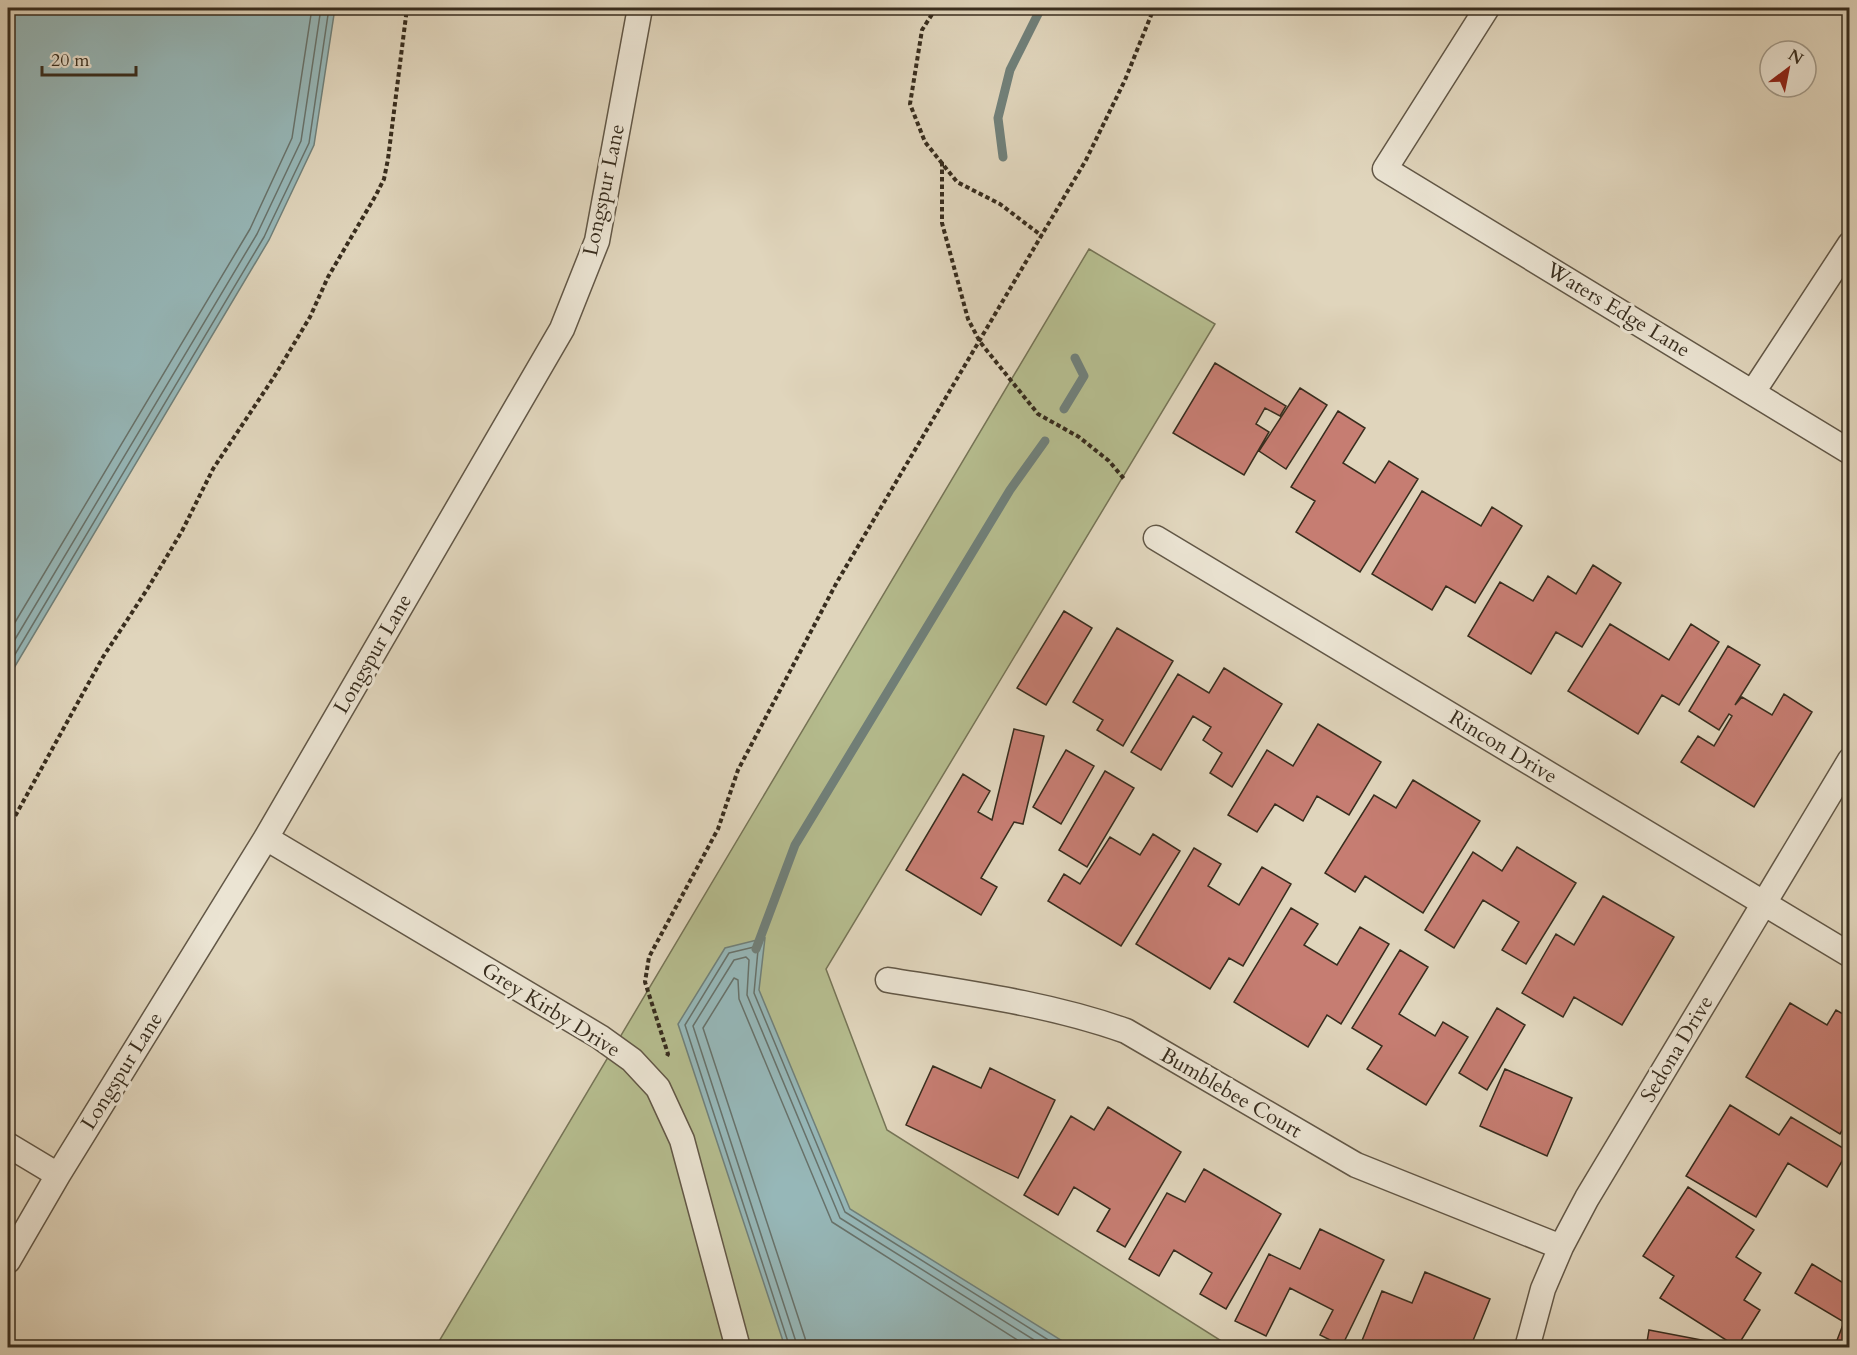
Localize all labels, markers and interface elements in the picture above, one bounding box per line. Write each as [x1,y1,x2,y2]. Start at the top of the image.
scale bar [42,39,136,77]
north arrow [1758,39,1818,99]
text: N [1784,44,1807,70]
text: 20 m [51,48,90,73]
street label: Longspur Lane [576,121,632,259]
street label: Waters Edge Lane [1540,255,1695,364]
street label: Longspur Lane [327,589,419,719]
street label: Rincon Drive [1443,703,1563,791]
street label: Grey Kirby Drive [476,956,626,1064]
street label: Sedona Drive [1634,990,1720,1108]
street label: Longspur Lane [74,1006,170,1136]
street label: Bumblebee Court [1155,1041,1307,1145]

